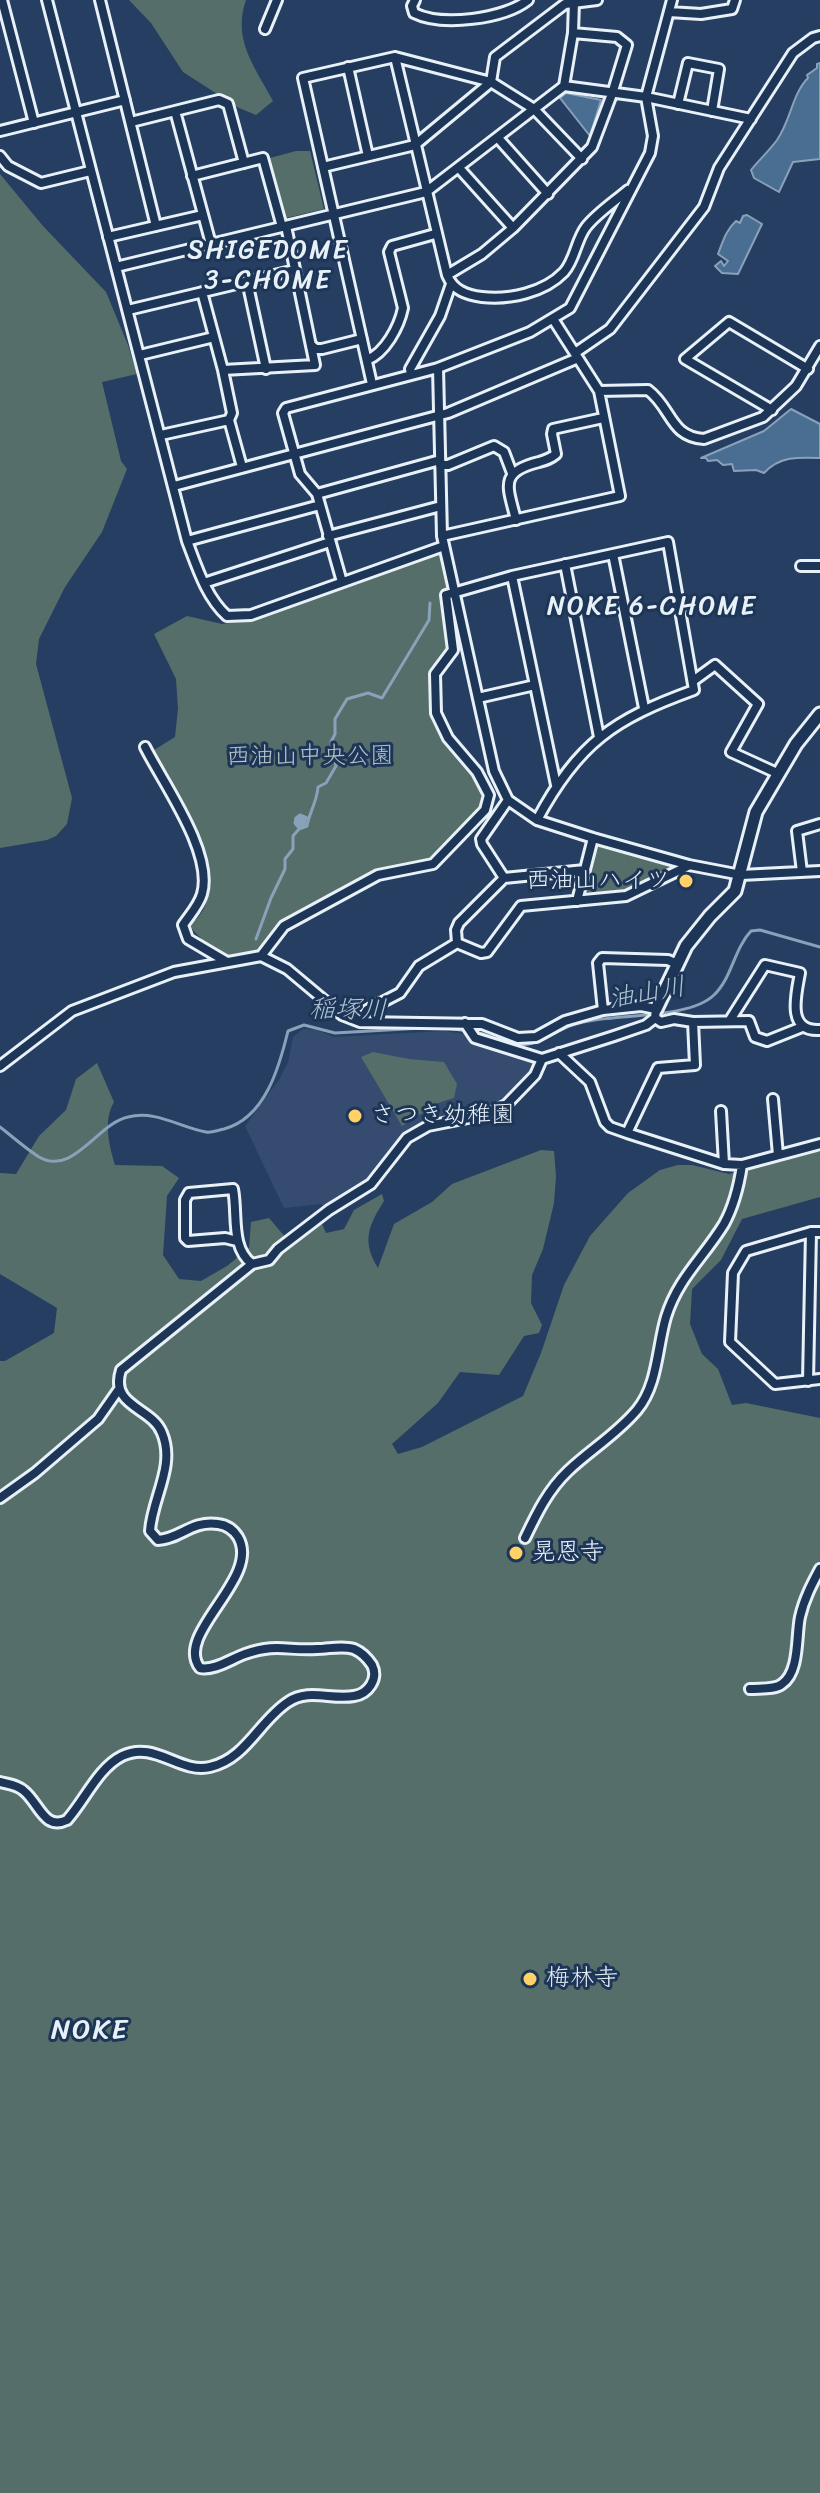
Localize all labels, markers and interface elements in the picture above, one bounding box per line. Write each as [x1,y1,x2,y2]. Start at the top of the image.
district label: SHIGEDOME 3-CHOME [187,235,349,296]
district label: NOKE 6-CHOME [547,591,757,623]
park label: 西油山中央公園 [226,743,394,771]
place label: 西油山ハイツ [526,867,670,895]
marker: 西油山ハイツ [677,872,695,890]
water label: 油山川 [606,972,688,1016]
water label: 稲塚川 [309,995,387,1027]
place label: さつき幼稚園 [371,1102,515,1130]
marker: さつき幼稚園 [346,1107,364,1125]
place label: 晃恩寺 [532,1539,604,1567]
marker: 晃恩寺 [507,1544,525,1562]
place label: 梅林寺 [546,1965,618,1993]
marker: 梅林寺 [521,1970,539,1988]
district label: NOKE [51,2014,129,2048]

